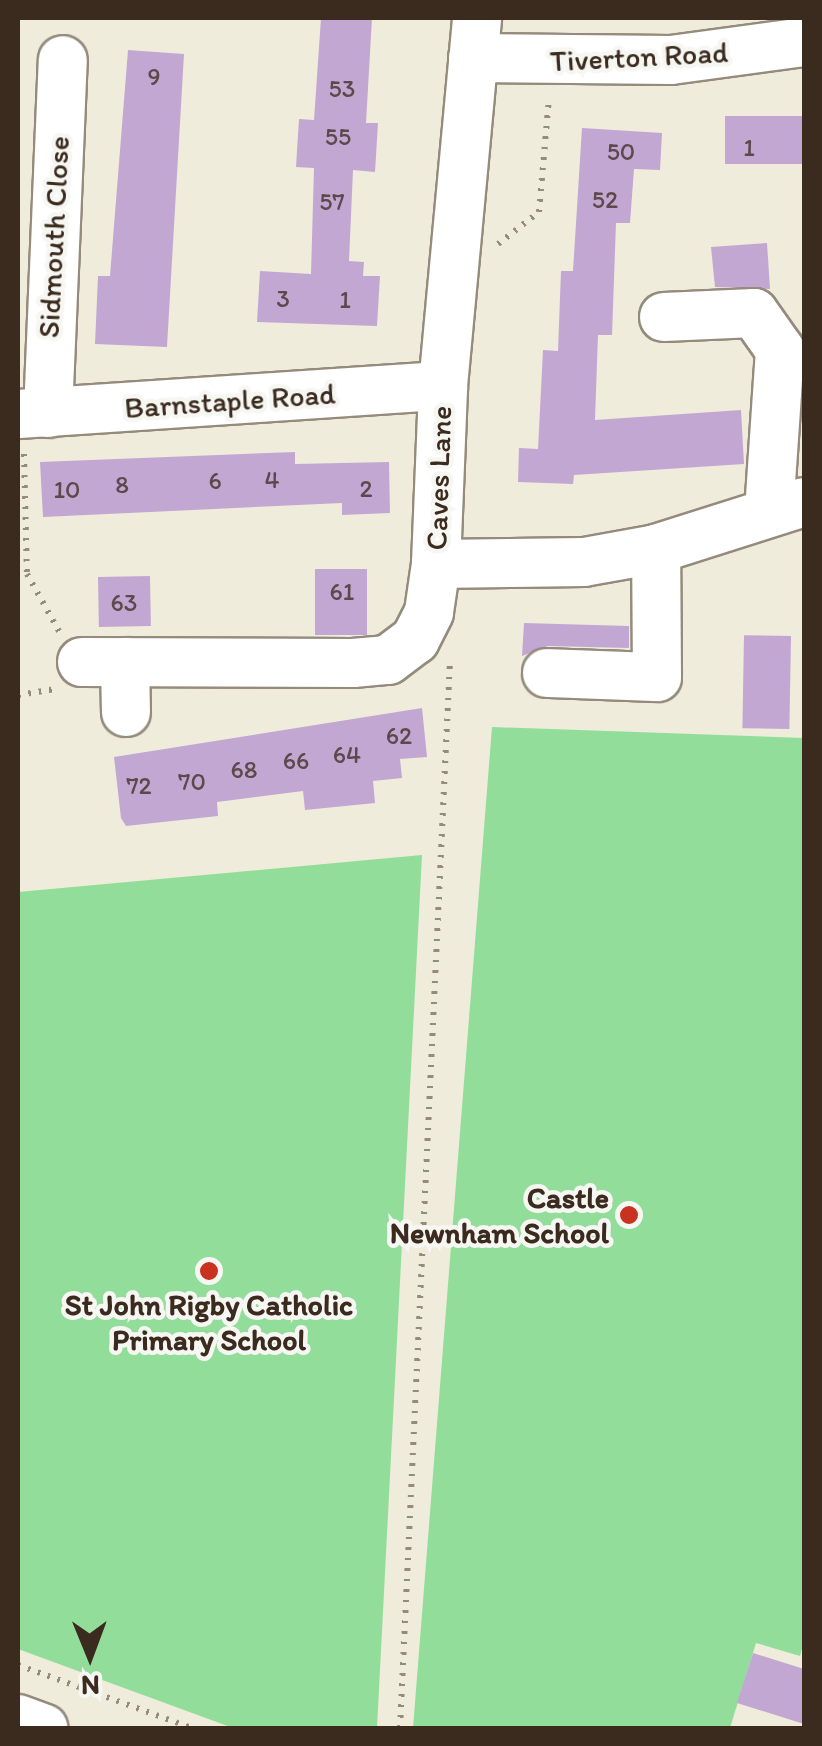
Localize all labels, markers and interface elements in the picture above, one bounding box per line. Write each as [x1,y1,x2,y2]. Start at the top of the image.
street label: Tiverton Road [549,34,729,80]
house number: 9 [147,61,161,91]
house number: 53 [329,73,355,103]
house number: 55 [325,121,351,151]
house number: 1 [743,132,755,162]
street label: Sidmouth Close [31,135,77,339]
house number: 50 [607,136,635,166]
house number: 52 [592,184,618,214]
house number: 57 [319,186,345,216]
house number: 3 [276,283,290,313]
house number: 1 [339,284,351,314]
street label: Barnstaple Road [123,376,337,426]
street label: Caves Lane [418,405,460,551]
house number: 4 [264,464,280,494]
house number: 6 [208,465,222,495]
house number: 8 [115,469,129,499]
house number: 2 [359,473,373,503]
house number: 10 [54,474,80,504]
house number: 61 [330,576,354,606]
house number: 63 [111,587,137,617]
house number: 62 [386,720,412,750]
house number: 64 [333,739,361,769]
house number: 66 [283,745,309,775]
house number: 68 [231,754,257,784]
house number: 70 [178,766,206,796]
house number: 72 [126,770,152,800]
place label: Castle Newnham School [390,1180,609,1250]
marker: Castle Newnham School [618,1204,640,1226]
marker: St John Rigby Catholic Primary School [198,1260,220,1282]
place label: St John Rigby Catholic Primary School [65,1287,353,1358]
north arrow [40,1606,140,1706]
text: N [81,1669,100,1703]

